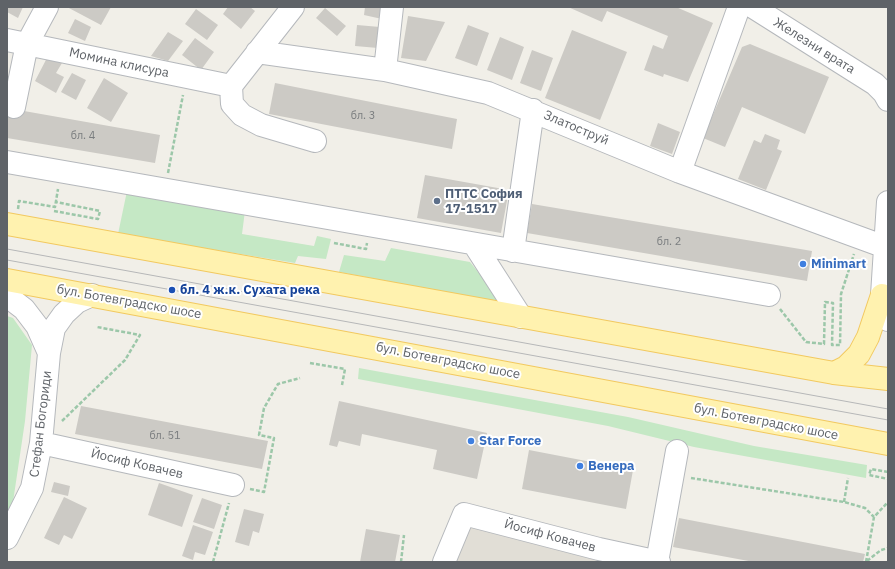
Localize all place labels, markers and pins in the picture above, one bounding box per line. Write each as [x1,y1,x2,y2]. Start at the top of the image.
place label: ПТТС София 17-1517 [445,186,523,217]
marker: ПТТС София 17-1517 [432,196,442,206]
place label: Minimart [811,256,866,272]
marker: Minimart [798,259,808,269]
place label: бл. 4 ж.к. Сухата река [180,282,320,298]
marker: бл. 4 ж.к. Сухата река [167,285,177,295]
place label: Star Force [479,433,541,449]
marker: Star Force [466,436,476,446]
place label: Венера [588,458,635,474]
marker: Венера [575,461,585,471]

